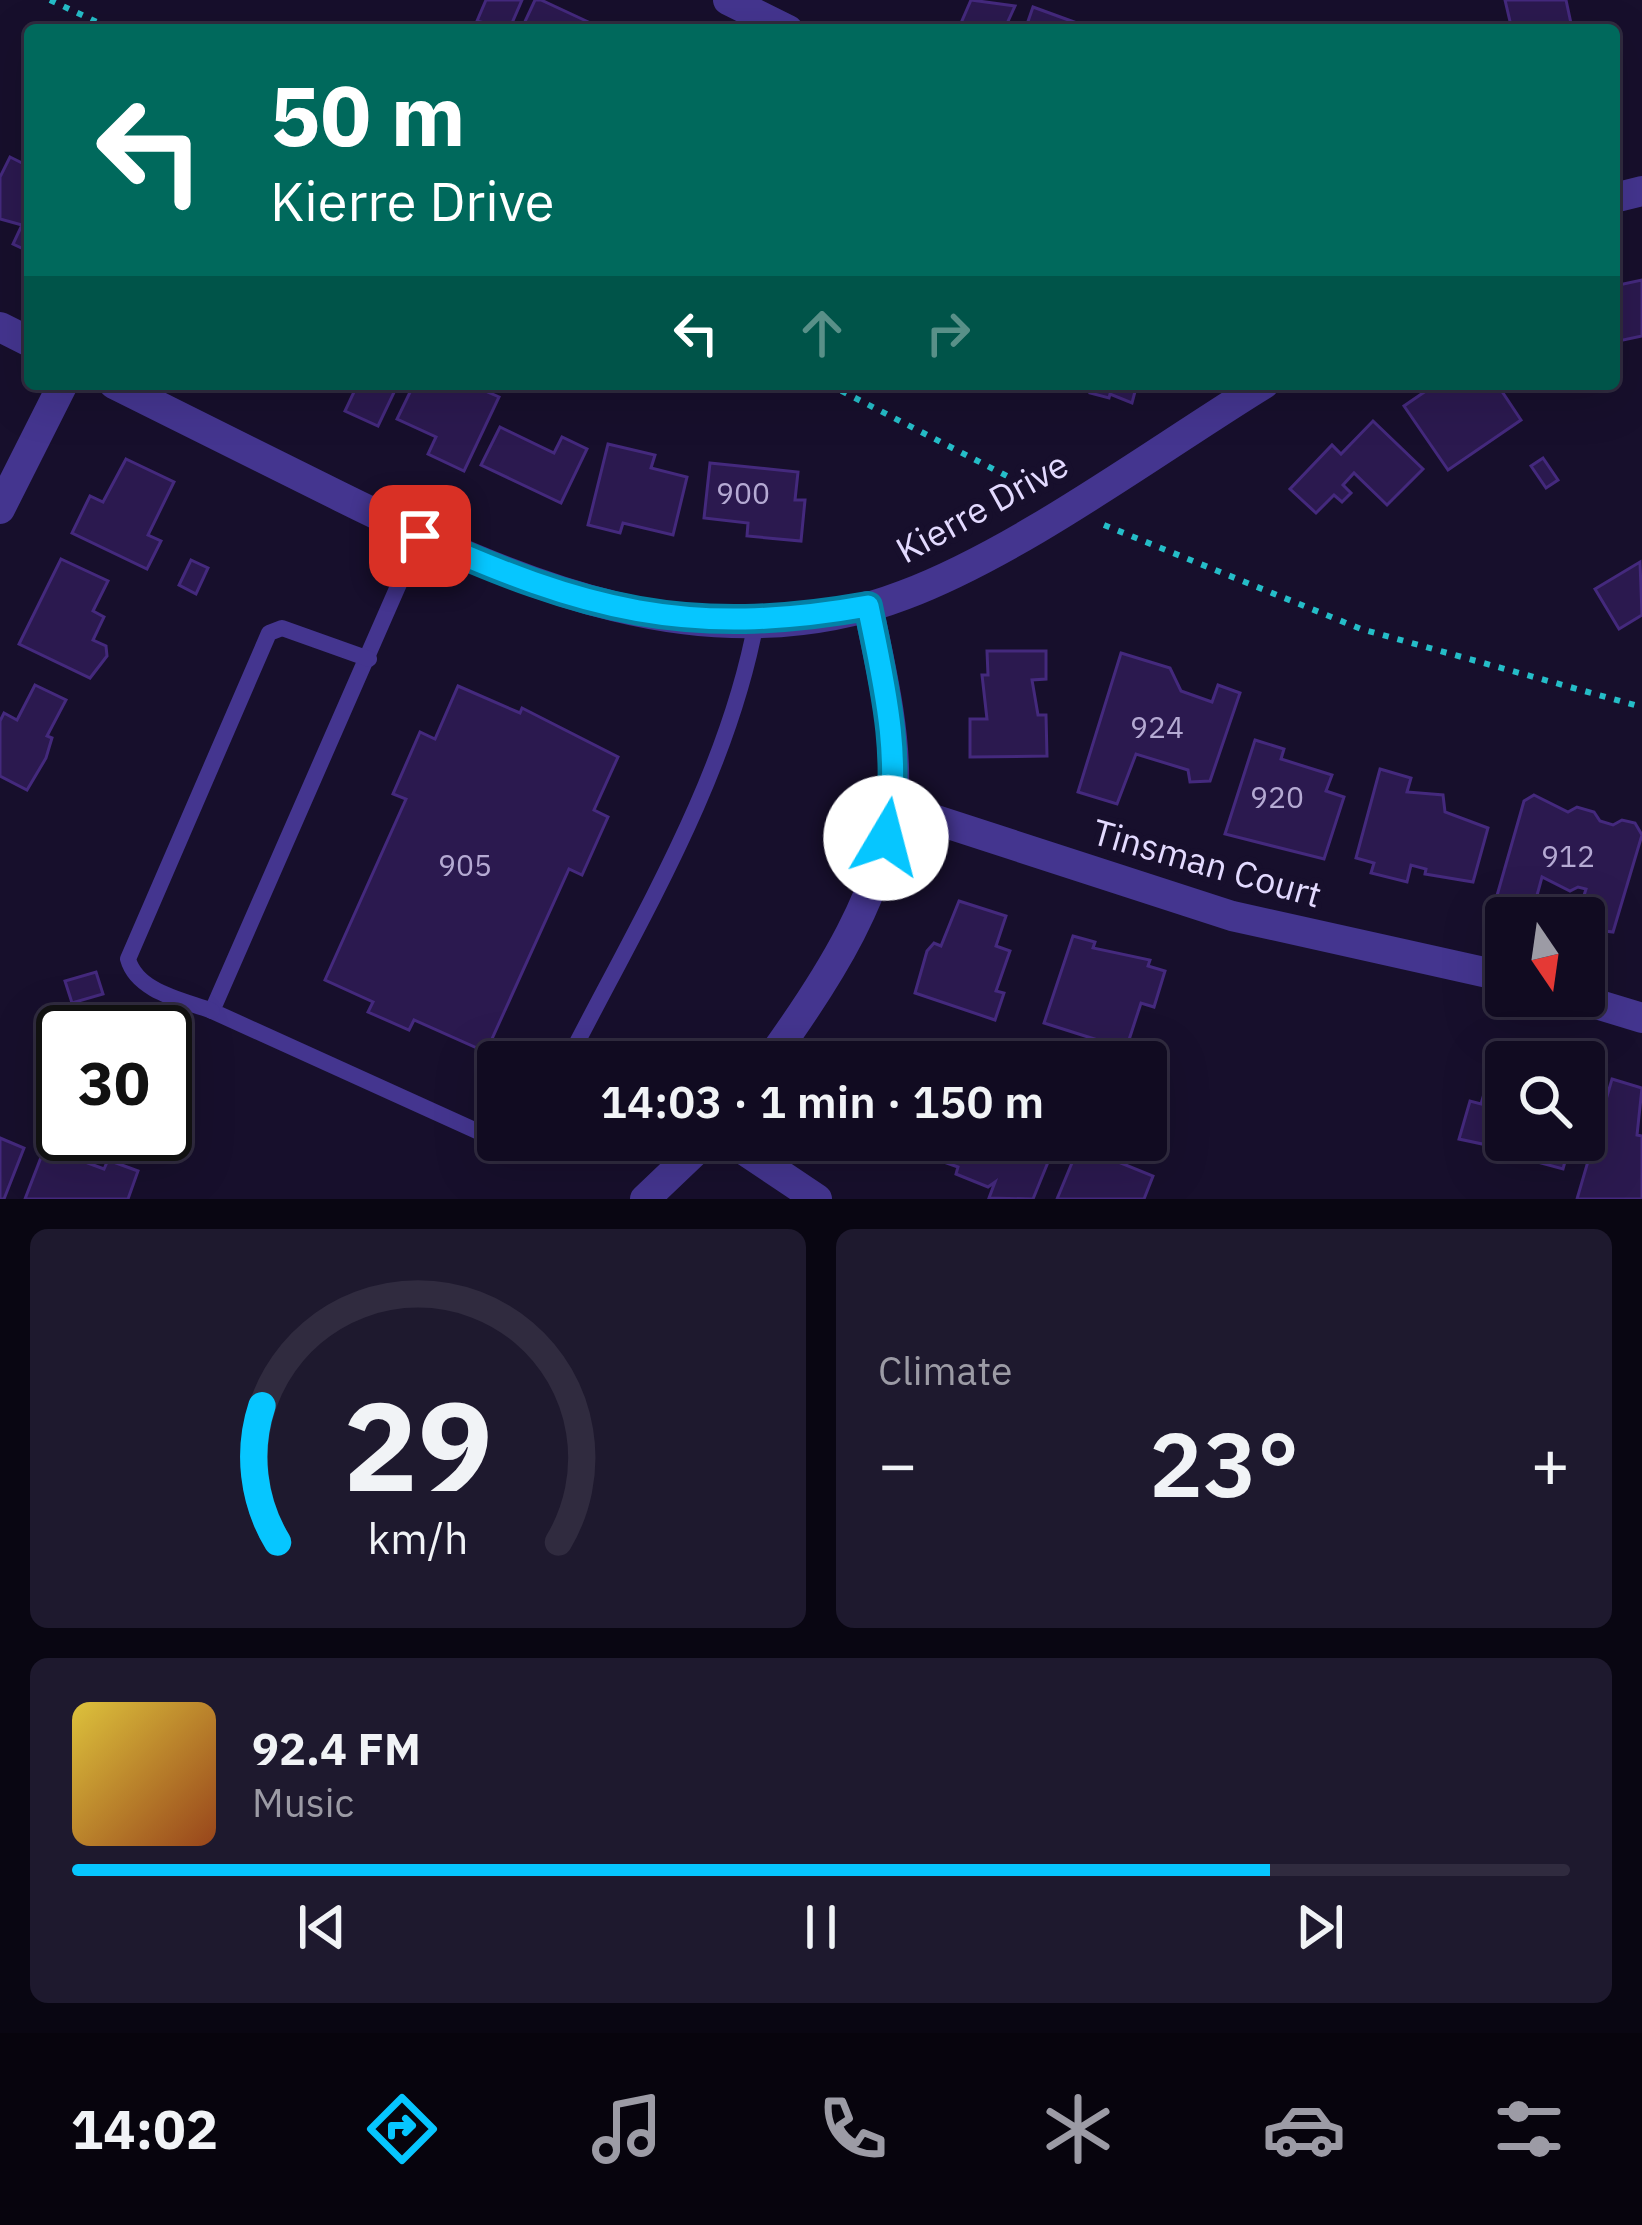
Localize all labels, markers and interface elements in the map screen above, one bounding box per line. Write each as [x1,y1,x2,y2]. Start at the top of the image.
text: 50 m [270,60,466,169]
icon: left [72,72,228,228]
text: Kierre Drive [270,166,554,236]
icon: left [663,300,729,366]
icon: ahead [789,300,855,366]
icon: right [915,300,981,366]
street label: Kierre Drive [887,440,1076,573]
house number: 900 [716,473,770,512]
pin [369,485,471,587]
icon: arrive [387,503,453,569]
house number: 924 [1130,707,1184,746]
position arrow [823,775,949,901]
house number: 920 [1250,777,1304,816]
street label: Tinsman Court [1087,807,1327,918]
house number: 912 [1541,836,1595,875]
house number: 905 [438,845,492,884]
north arrow [1485,897,1605,1017]
map controls [1485,897,1605,1161]
speed limit sign: 30 [36,1005,192,1161]
button: search [1485,1041,1605,1161]
text: 14:03 · 1 min · 150 m [600,1072,1044,1130]
text: Climate [878,1345,1012,1396]
text: 29 [343,1363,493,1525]
text: 23° [1149,1405,1299,1522]
text: − [878,1420,918,1506]
text: + [1530,1420,1570,1506]
text: km/h [368,1509,468,1565]
text: 92.4 FM [252,1719,421,1777]
text: Music [252,1777,354,1828]
icon: previous [289,1894,355,1960]
icon: pause [788,1894,854,1960]
icon: next [1287,1894,1353,1960]
icon: directions [360,2087,444,2171]
icon: music [585,2087,669,2171]
icon: phone [811,2087,895,2171]
icon: climate [1036,2087,1120,2171]
icon: car [1262,2087,1346,2171]
icon: filters [1487,2087,1571,2171]
text: 14:02 [71,2094,218,2164]

